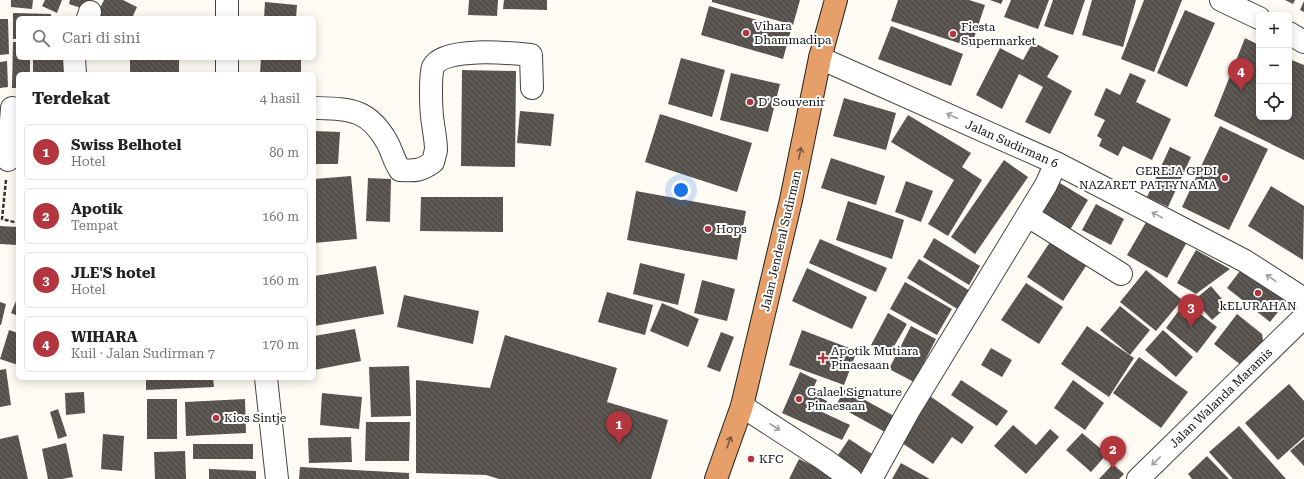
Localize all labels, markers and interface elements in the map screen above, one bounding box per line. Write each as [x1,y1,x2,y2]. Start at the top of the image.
map controls [1256,12,1292,120]
button: + [1256,12,1292,48]
search box [16,16,316,60]
place label: Vihara Dhammadipa [754,19,832,47]
place label: Fiesta Supermarket [961,20,1037,48]
icon: search [30,27,52,49]
marker: Vihara Dhammadipa [741,28,751,38]
text: Cari di sini [62,29,140,47]
marker: Fiesta Supermarket [948,29,958,39]
button: − [1256,48,1292,84]
pin: 4 [1228,58,1254,91]
button: locate [1256,84,1292,120]
text: Terdekat [32,88,110,108]
text: 4 hasil [260,91,300,106]
place label: D' Souvenir [758,95,825,109]
marker: D' Souvenir [745,97,755,107]
one-way arrow [946,112,958,120]
street label: Jalan Sudirman 6 [963,117,1061,171]
text: Swiss Belhotel [71,136,181,154]
text: 1 [42,145,50,160]
text: 80 m [269,145,299,160]
one-way arrow [797,147,805,160]
text: Hotel [71,154,105,169]
place label: GEREJA GPDI NAZARET PATTYNAMA [1079,164,1218,192]
street label: Jalan Jenderal Sudirman [758,169,804,313]
marker: GEREJA GPDI NAZARET PATTYNAMA [1220,173,1230,183]
your location [671,180,691,200]
text: Apotik [71,200,123,218]
text: 2 [42,209,50,224]
text: 160 m [262,209,299,224]
one-way arrow [1151,211,1163,219]
text: Tempat [71,218,118,233]
place label: Hops [716,222,747,236]
marker: Hops [703,224,713,234]
text: JLE'S hotel [71,264,155,282]
text: 3 [42,273,50,288]
text: 160 m [262,273,299,288]
one-way arrow [1266,274,1277,282]
text: Hotel [71,282,105,297]
marker: kELURAHAN [1253,288,1263,298]
pin: 3 [1178,294,1204,327]
place label: kELURAHAN [1219,299,1297,313]
text: WIHARA [71,328,138,346]
text: 4 [42,337,50,352]
text: 170 m [262,337,299,352]
place label: Apotik Mutiara Pinaesaan [831,344,919,372]
street label: Jalan Walanda Maramis [1167,345,1275,451]
text: Kuil · Jalan Sudirman 7 [71,346,215,361]
marker: Apotik Mutiara Pinaesaan [818,353,828,363]
place label: Galael Signature Pinaesaan [807,385,902,413]
marker: Galael Signature Pinaesaan [794,394,804,404]
place label: Kios Sintje [224,411,287,425]
pin: 1 [606,411,632,444]
marker: Kios Sintje [211,413,221,423]
one-way arrow [769,423,780,431]
one-way arrow [726,436,733,449]
pin: 2 [1100,436,1126,469]
place label: KFC [759,452,784,466]
marker: KFC [746,454,756,464]
one-way arrow [1151,456,1161,466]

